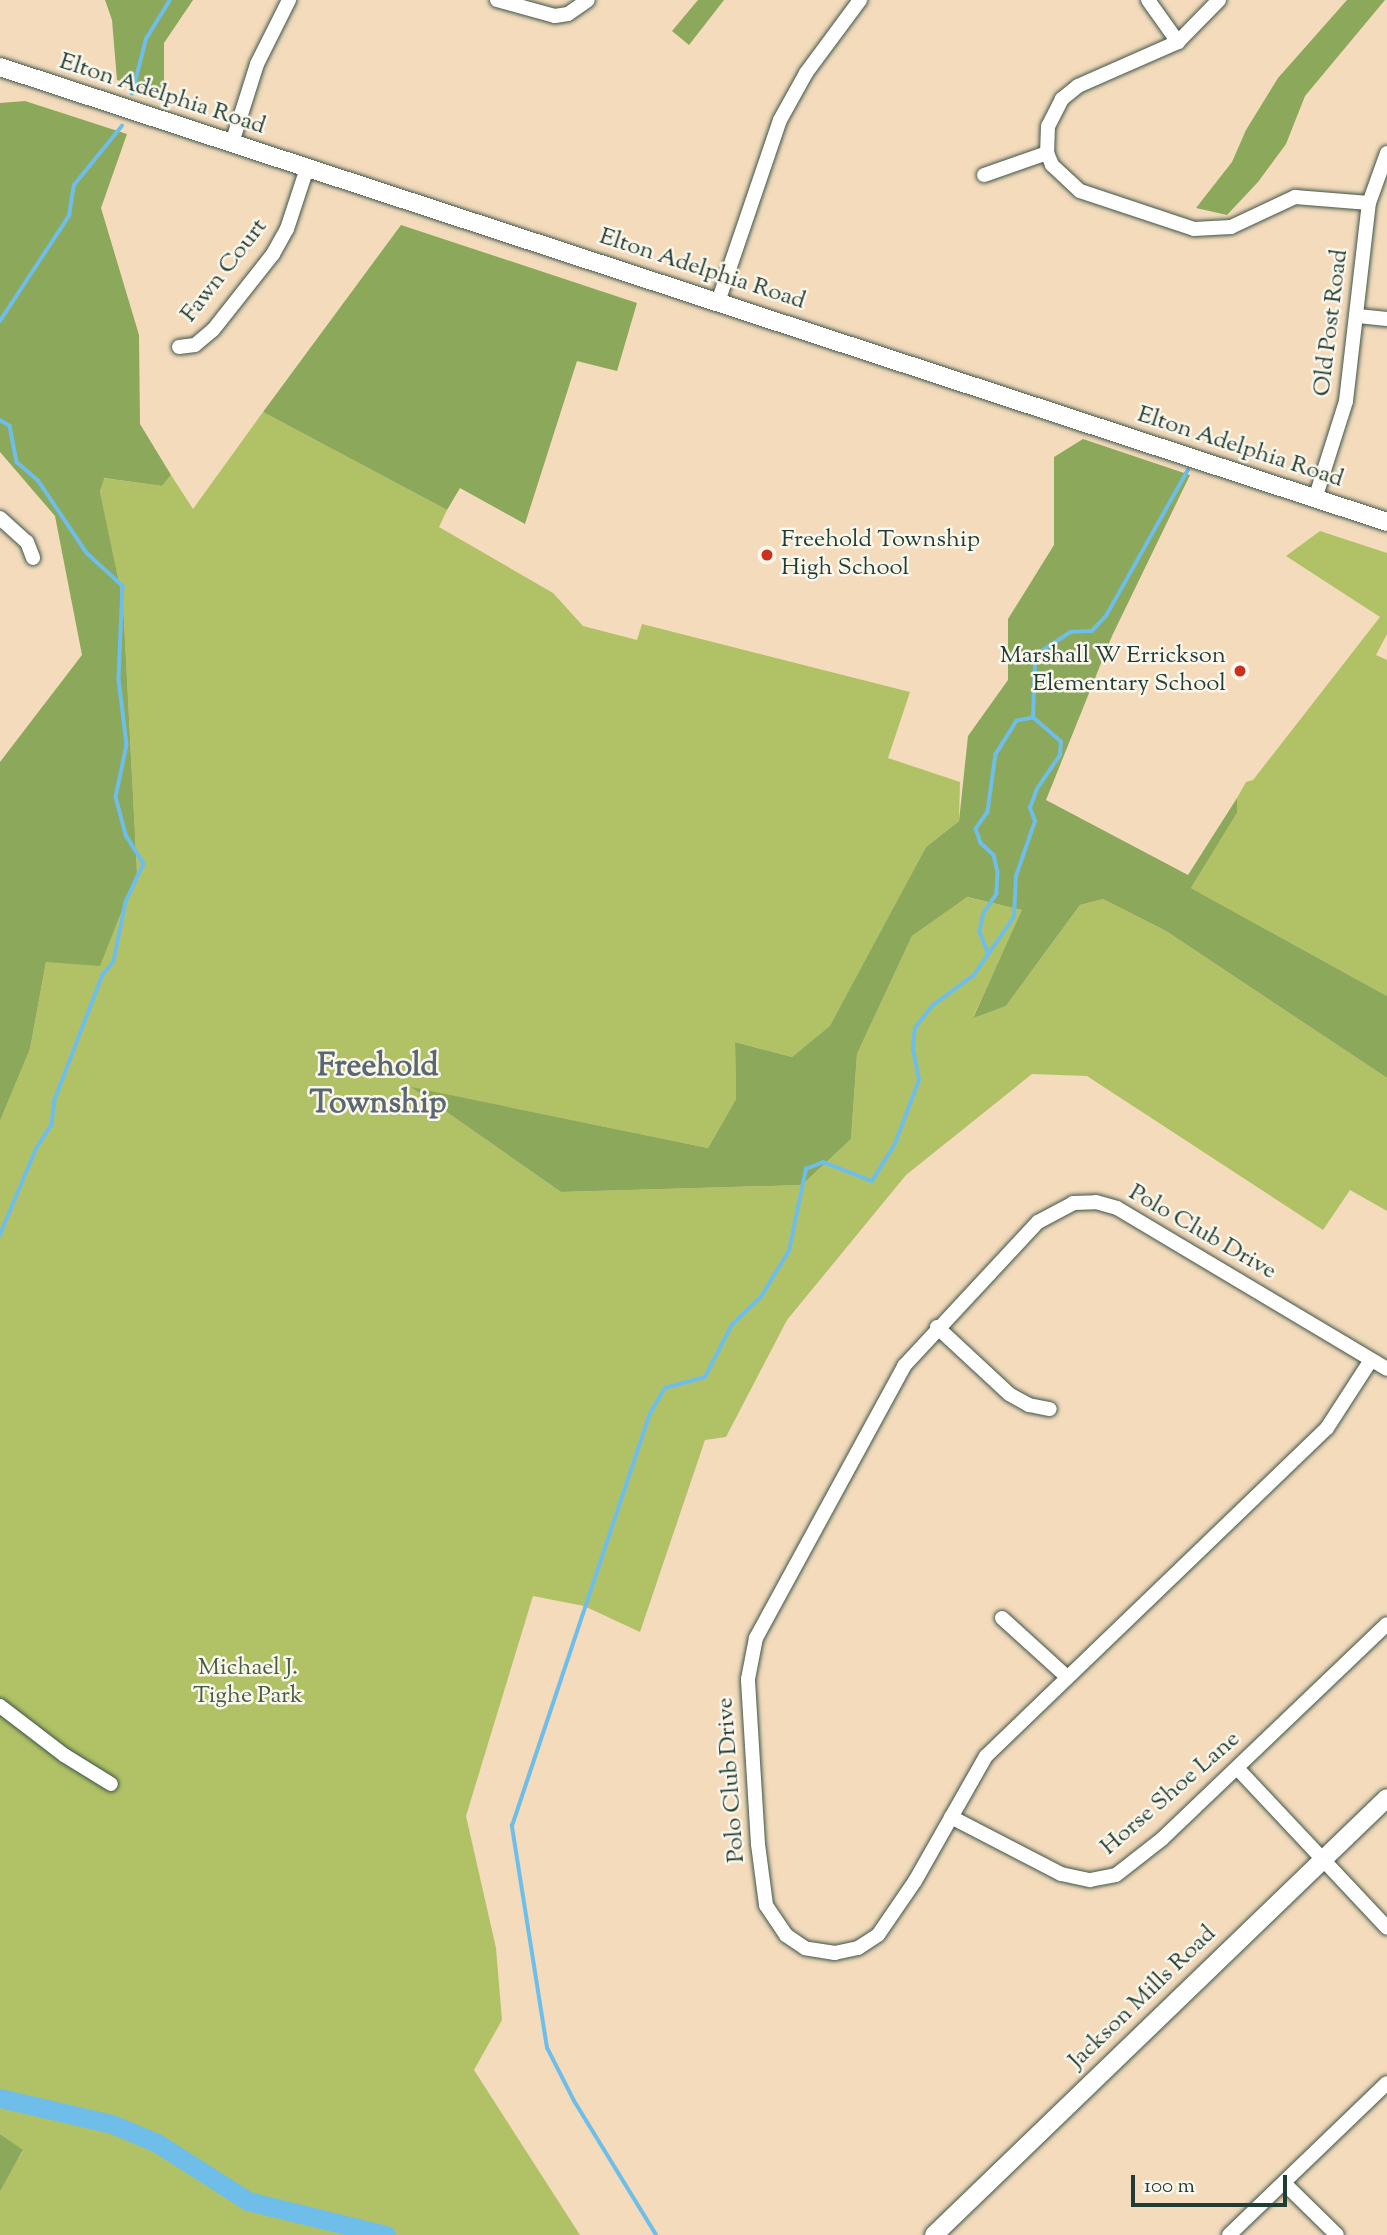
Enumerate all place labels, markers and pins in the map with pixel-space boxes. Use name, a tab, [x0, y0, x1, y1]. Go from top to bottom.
place label: Freehold Township High School	[781, 527, 980, 583]
marker: Freehold Township High School	[759, 547, 775, 563]
place label: Marshall W Errickson Elementary School	[1000, 643, 1226, 699]
marker: Marshall W Errickson Elementary School	[1232, 663, 1248, 679]

